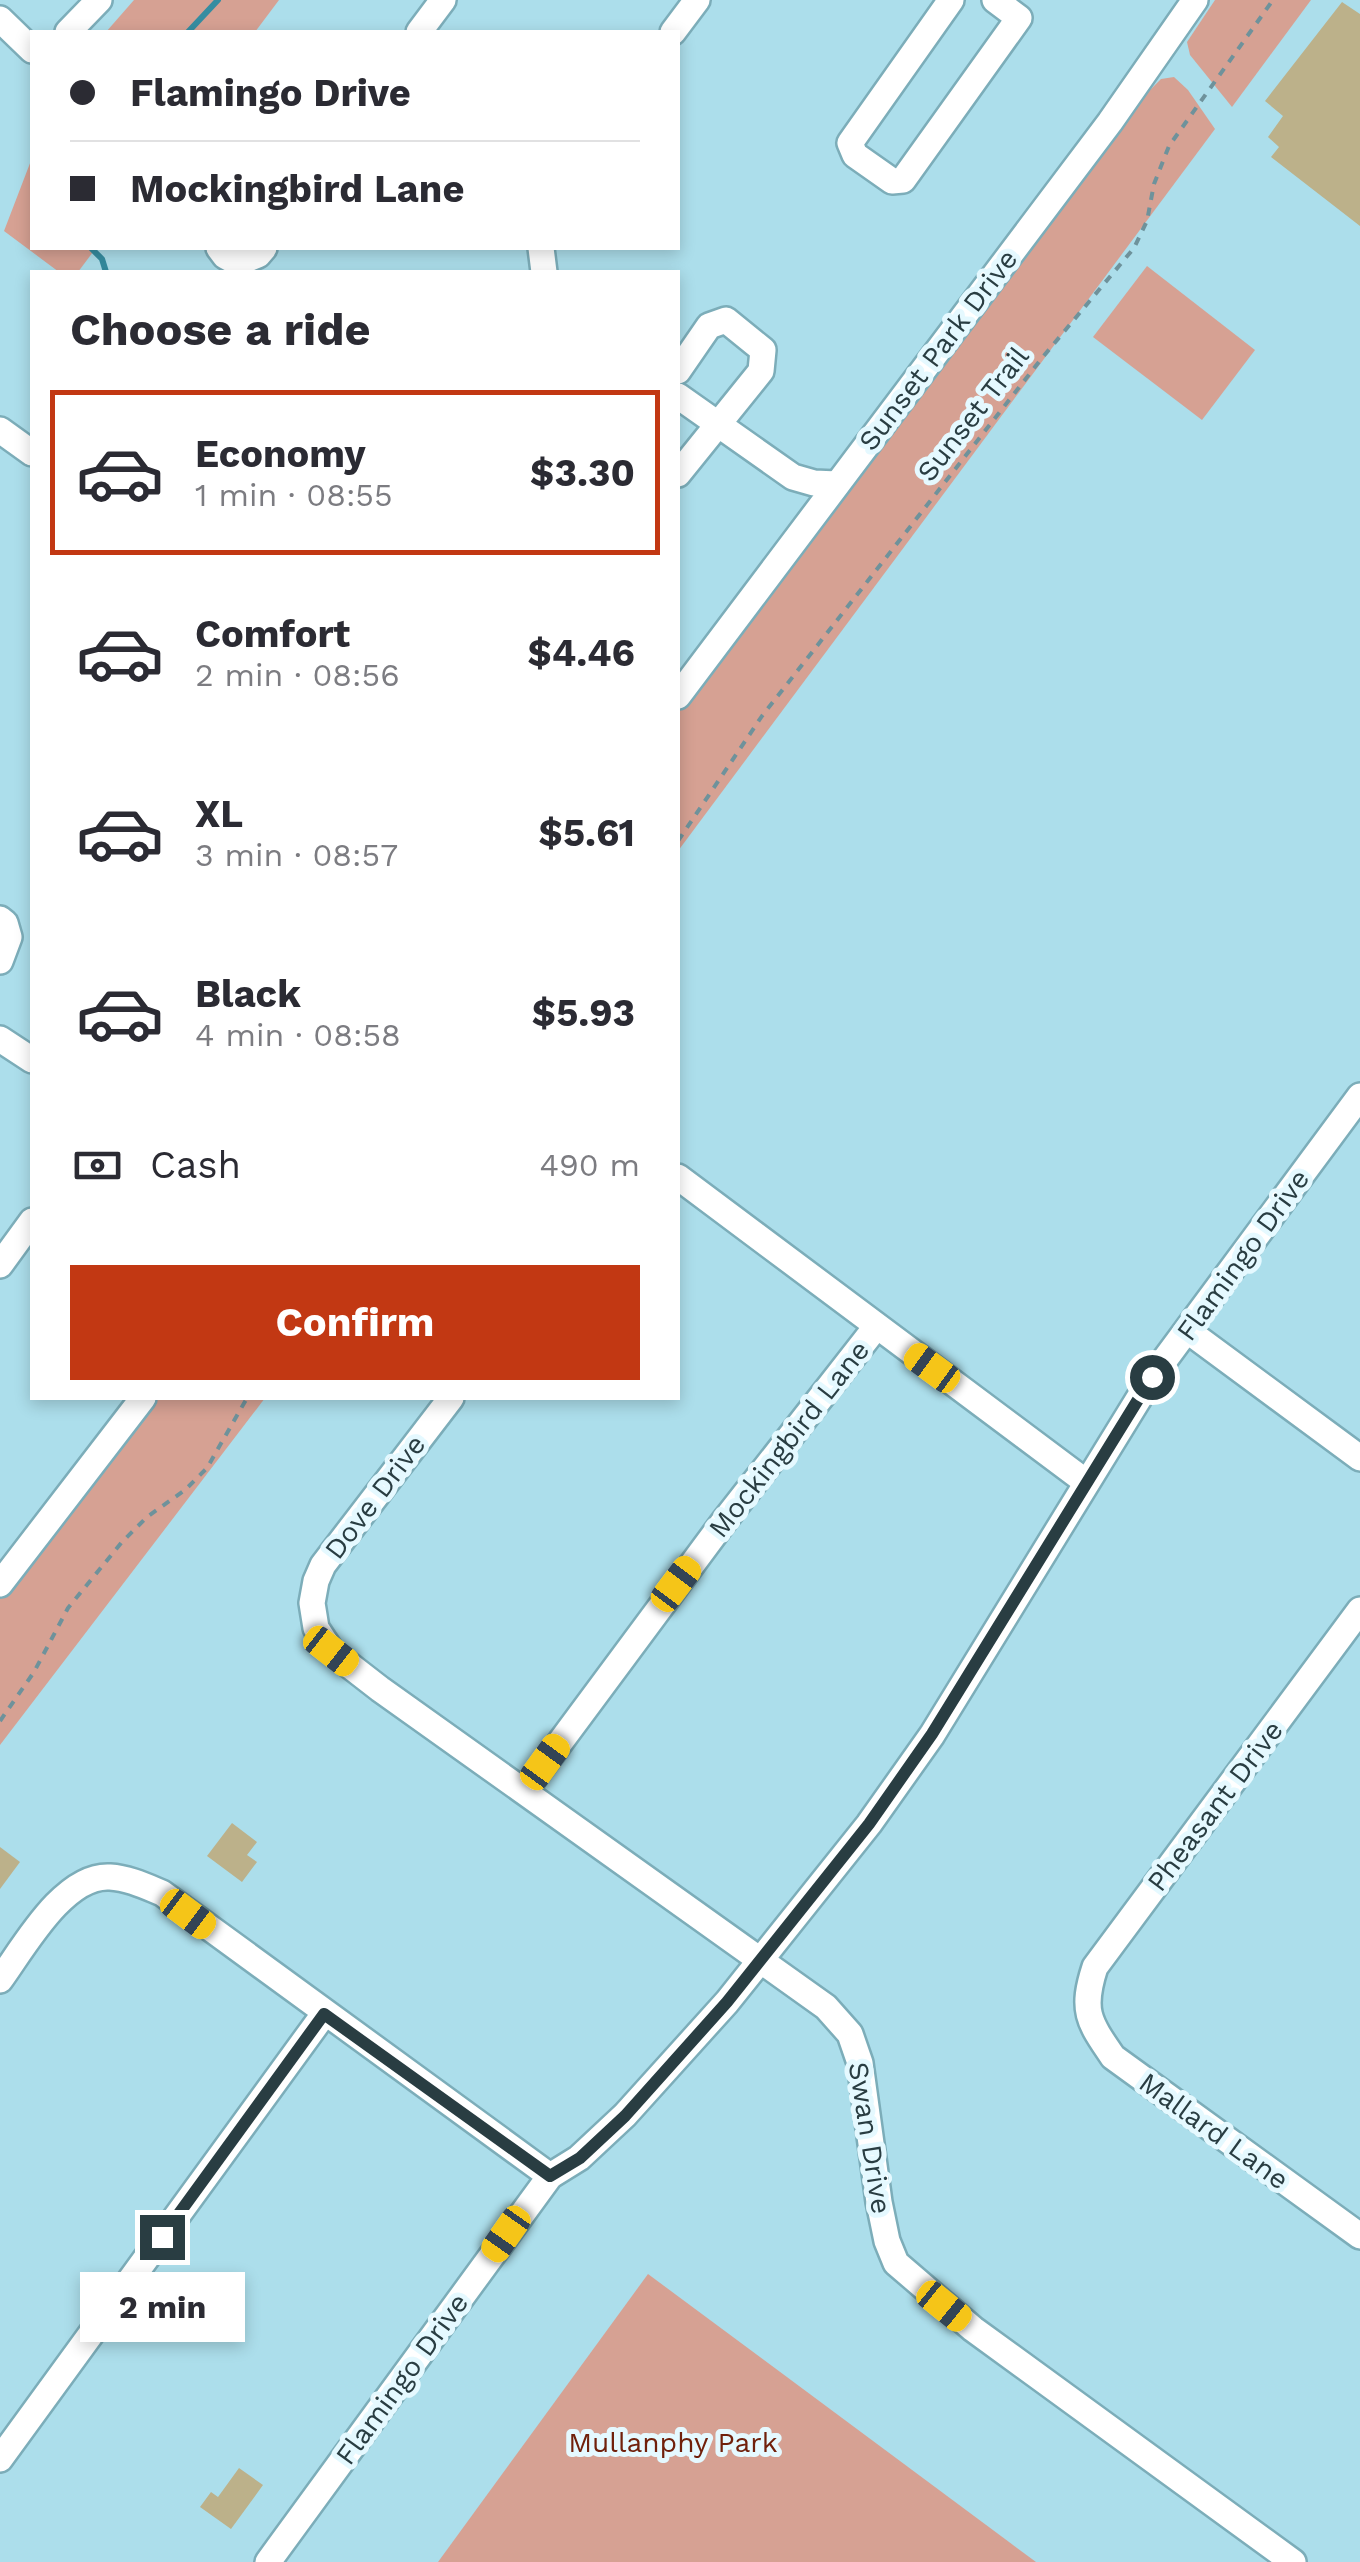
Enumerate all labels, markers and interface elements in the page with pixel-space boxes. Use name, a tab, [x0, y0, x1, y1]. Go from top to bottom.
text: Flamingo Drive	[130, 71, 411, 115]
text: Mockingbird Lane	[130, 167, 464, 211]
street label: Sunset Park Drive	[852, 243, 1024, 457]
text: Choose a ride	[70, 303, 370, 356]
street label: Sunset Trail	[910, 340, 1036, 488]
icon: car	[75, 428, 165, 518]
text: Economy	[195, 432, 366, 476]
text: $3.30	[530, 451, 635, 495]
text: 1 min · 08:55	[195, 476, 393, 514]
icon: car	[75, 608, 165, 698]
text: Comfort	[195, 612, 350, 656]
text: $4.46	[527, 631, 635, 675]
text: 2 min · 08:56	[195, 656, 400, 694]
icon: car	[75, 788, 165, 878]
text: XL	[195, 792, 243, 836]
text: $5.61	[539, 811, 635, 855]
text: 3 min · 08:57	[195, 836, 398, 874]
icon: car	[75, 968, 165, 1058]
text: Black	[195, 972, 301, 1016]
text: $5.93	[532, 991, 635, 1035]
text: 4 min · 08:58	[195, 1016, 401, 1054]
icon: cash	[70, 1138, 125, 1193]
text: Cash	[150, 1143, 241, 1187]
text: 490 m	[539, 1146, 640, 1184]
street label: Flamingo Drive	[1170, 1163, 1316, 1347]
button: Confirm	[70, 1265, 640, 1380]
street label: Mockingbird Lane	[702, 1334, 876, 1544]
car	[899, 1338, 965, 1398]
route start	[1130, 1355, 1175, 1400]
street label: Dove Drive	[318, 1428, 432, 1566]
car	[646, 1551, 706, 1617]
car	[298, 1621, 364, 1681]
street label: Pheasant Drive	[1140, 1714, 1290, 1898]
car	[515, 1729, 575, 1795]
car	[155, 1884, 221, 1944]
street label: Swan Drive	[842, 2060, 898, 2216]
street label: Mallard Lane	[1133, 2066, 1295, 2196]
car	[477, 2201, 535, 2267]
route end	[140, 2215, 185, 2260]
callout: 2 min	[80, 2272, 244, 2342]
car	[911, 2275, 977, 2337]
street label: Flamingo Drive	[329, 2287, 475, 2471]
text: 2 min	[119, 2288, 206, 2326]
park label: Mullanphy Park	[568, 2426, 778, 2459]

